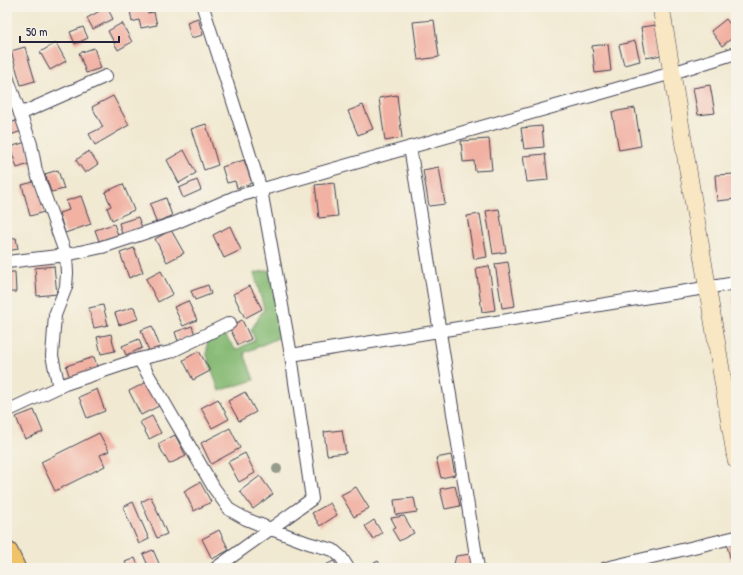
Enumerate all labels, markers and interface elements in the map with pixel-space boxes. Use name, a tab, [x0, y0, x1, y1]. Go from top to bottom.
scale bar	[20, 18, 119, 44]
text: 50 m	[26, 23, 47, 40]

